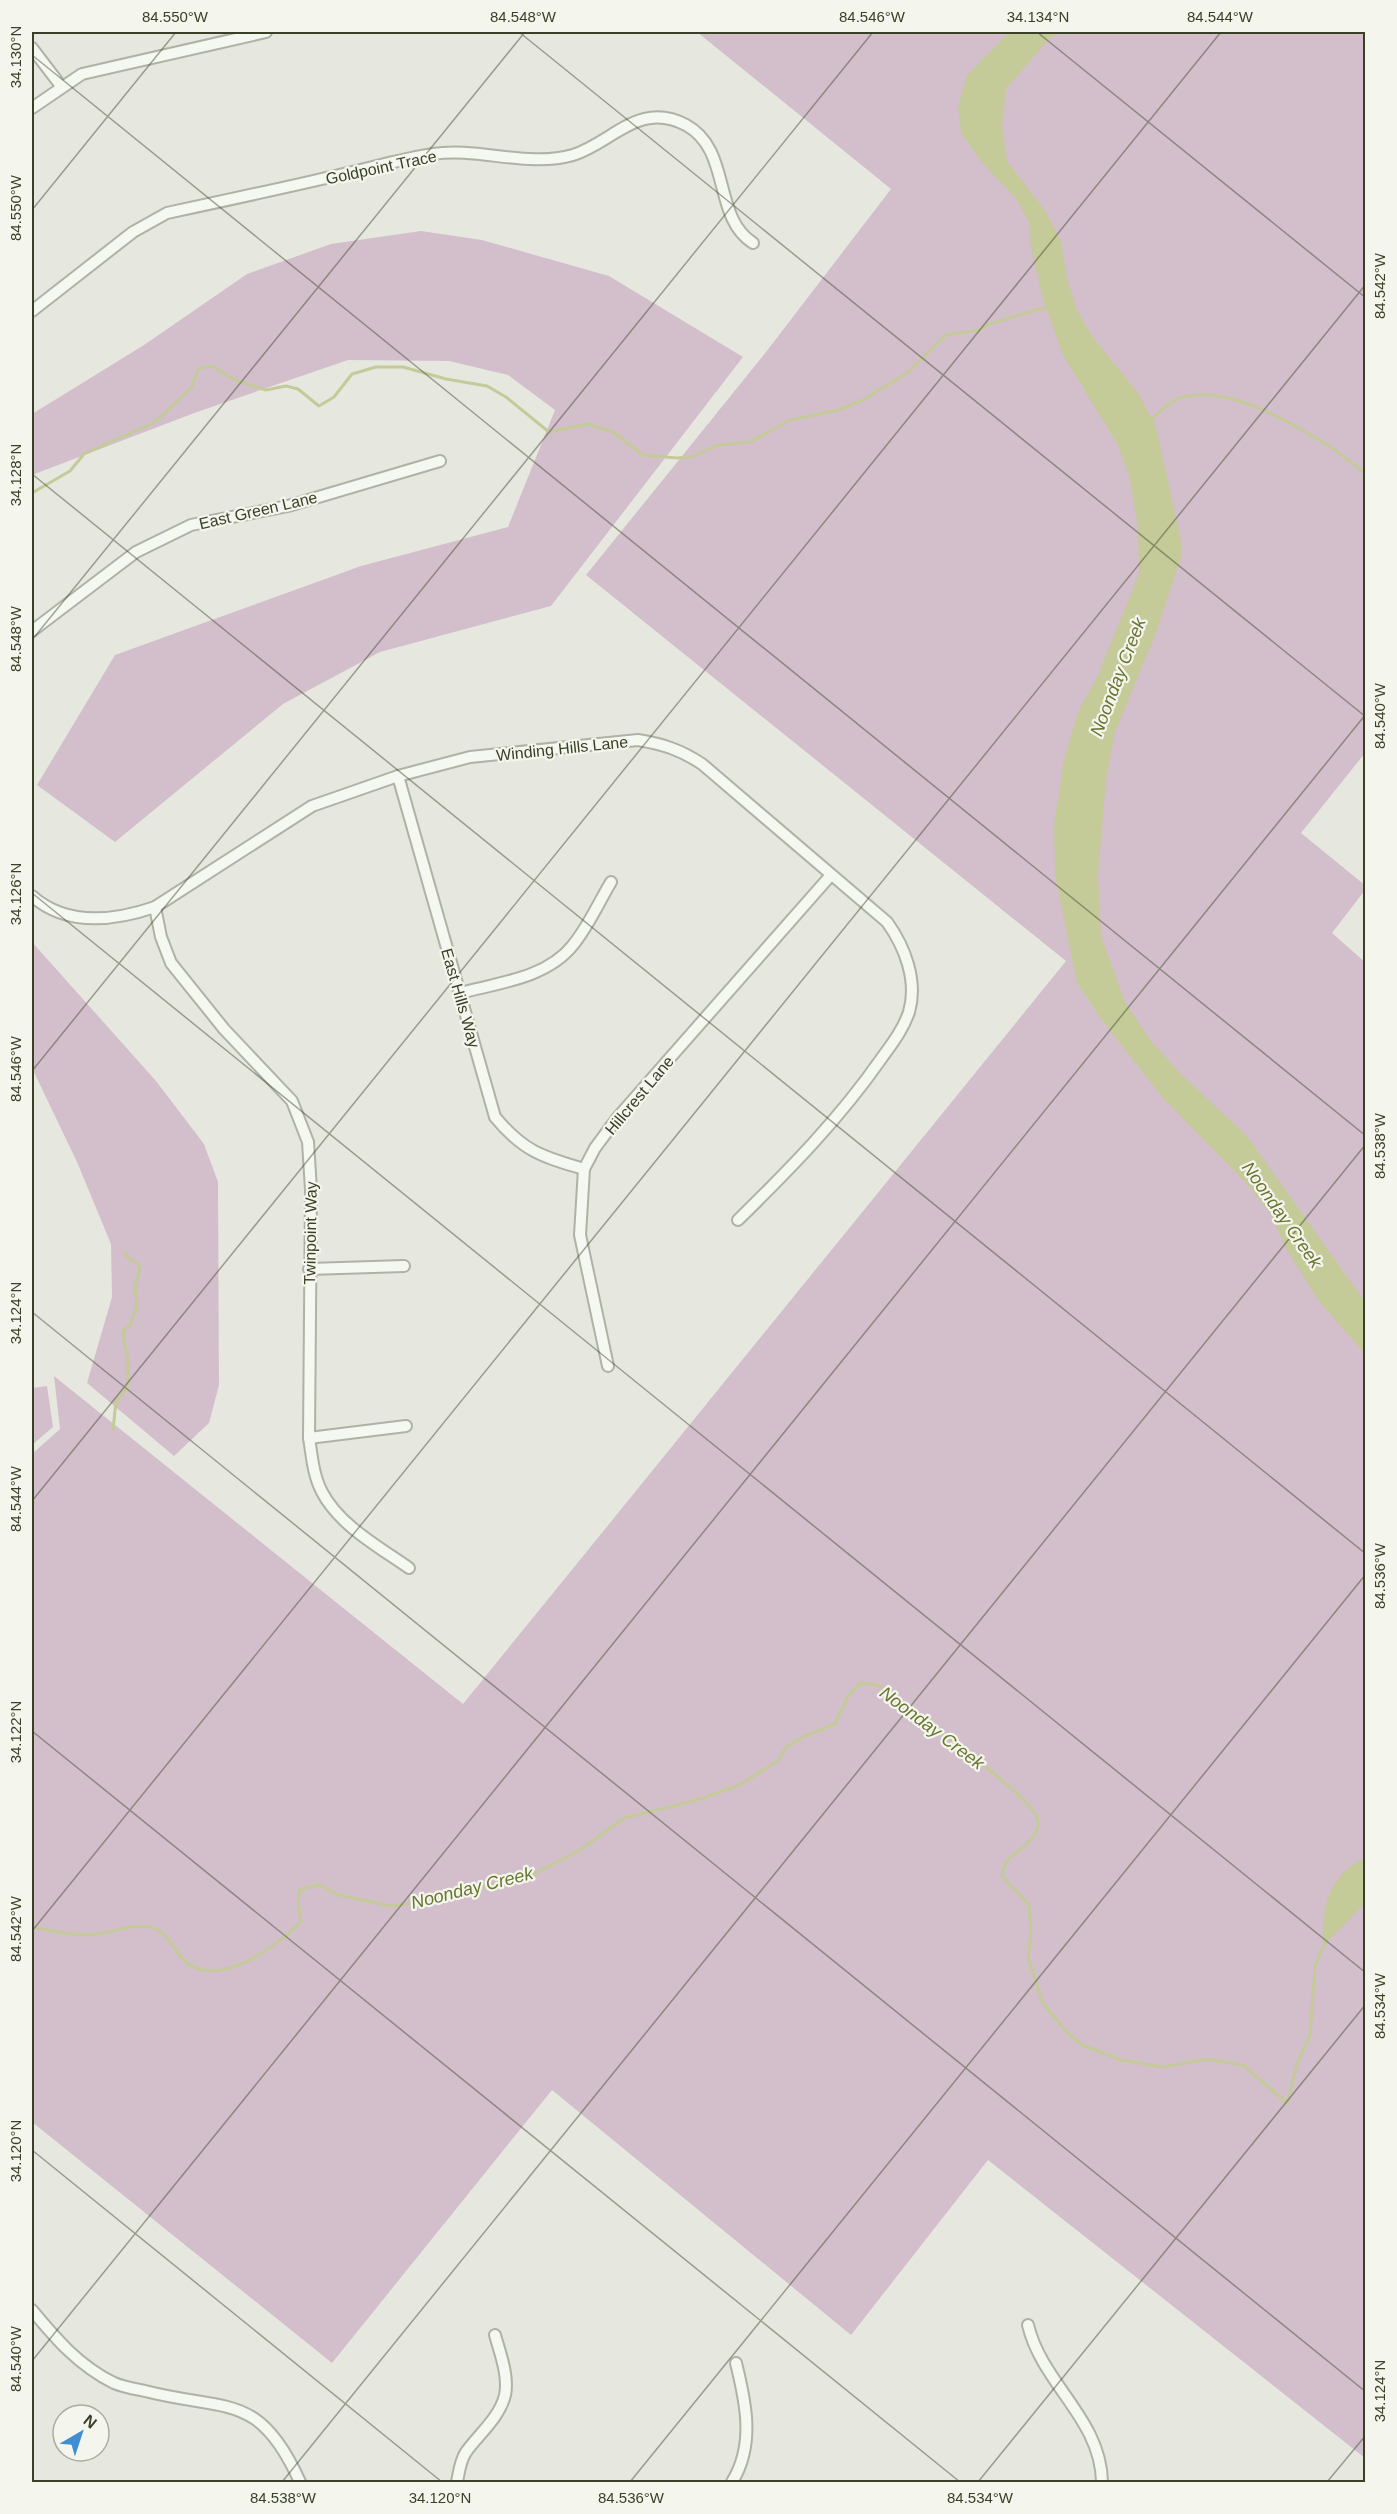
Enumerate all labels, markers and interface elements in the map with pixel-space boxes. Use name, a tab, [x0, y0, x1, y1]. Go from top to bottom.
text: 84.550°W	[142, 8, 209, 25]
text: 84.548°W	[490, 8, 557, 25]
text: 84.546°W	[839, 8, 906, 25]
text: 34.134°N	[1007, 8, 1069, 25]
text: 84.544°W	[1187, 8, 1254, 25]
text: 34.130°N	[7, 26, 24, 88]
street label: Goldpoint Trace	[324, 147, 438, 188]
text: 84.550°W	[7, 174, 24, 241]
text: 84.542°W	[1371, 252, 1388, 319]
text: 34.128°N	[7, 444, 24, 506]
street label: East Green Lane	[197, 489, 319, 532]
text: 84.548°W	[7, 605, 24, 672]
water label: Noonday Creek	[1086, 614, 1150, 739]
text: 84.540°W	[1371, 682, 1388, 749]
street label: Winding Hills Lane	[495, 733, 629, 764]
text: 34.126°N	[7, 863, 24, 925]
street label: East Hills Way	[438, 947, 483, 1050]
text: 84.546°W	[7, 1035, 24, 1102]
street label: Hillcrest Lane	[602, 1053, 677, 1138]
text: 84.538°W	[1371, 1112, 1388, 1179]
water label: Noonday Creek	[1238, 1158, 1327, 1273]
street label: Twinpoint Way	[301, 1181, 320, 1285]
text: 34.124°N	[7, 1282, 24, 1344]
text: 84.544°W	[7, 1465, 24, 1532]
text: 84.536°W	[1371, 1542, 1388, 1609]
water label: Noonday Creek	[876, 1682, 989, 1774]
text: 34.122°N	[7, 1701, 24, 1763]
water label: Noonday Creek	[409, 1863, 536, 1913]
text: 84.542°W	[7, 1895, 24, 1962]
text: 84.534°W	[1371, 1972, 1388, 2039]
text: 34.120°N	[7, 2120, 24, 2182]
text: 84.540°W	[7, 2325, 24, 2392]
text: 34.124°N	[1371, 2360, 1388, 2422]
north arrow	[51, 2403, 111, 2463]
text: N	[80, 2411, 100, 2432]
text: 84.538°W	[250, 2489, 317, 2506]
text: 34.120°N	[409, 2489, 471, 2506]
text: 84.536°W	[598, 2489, 665, 2506]
text: 84.534°W	[947, 2489, 1014, 2506]

